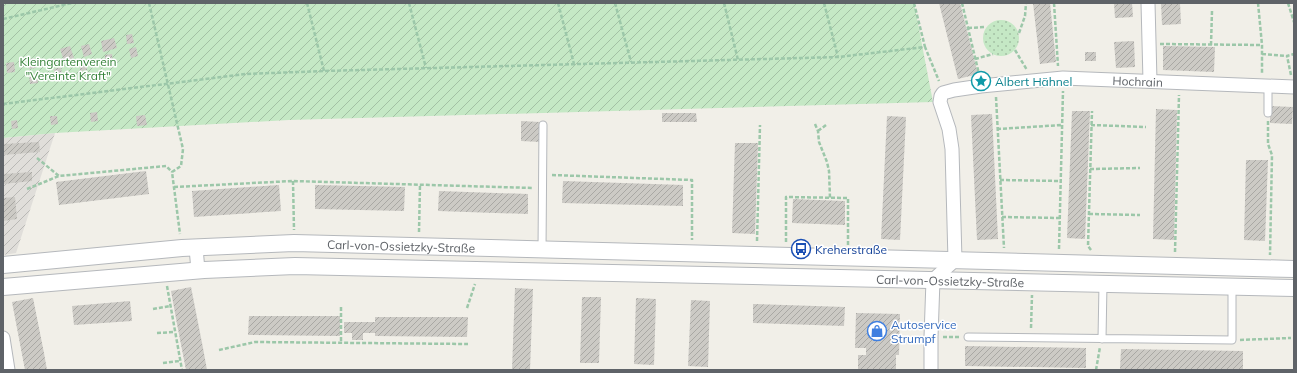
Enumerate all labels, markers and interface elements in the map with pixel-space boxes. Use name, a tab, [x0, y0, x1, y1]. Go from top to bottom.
park label: Kleingartenverein "Vereinte Kraft"	[19, 54, 117, 83]
place icon: Albert Hähnel	[970, 70, 992, 92]
street label: Hochrain	[1112, 72, 1163, 89]
place label: Albert Hähnel	[995, 74, 1072, 89]
street label: Carl-von-Ossietzky-Straße	[327, 236, 475, 255]
bus stop icon: Kreherstraße	[790, 238, 812, 260]
place label: Kreherstraße	[815, 242, 887, 257]
street label: Carl-von-Ossietzky-Straße	[876, 271, 1024, 290]
place label: Autoservice Strumpf	[891, 317, 957, 346]
shop icon: Autoservice Strumpf	[866, 320, 888, 342]

